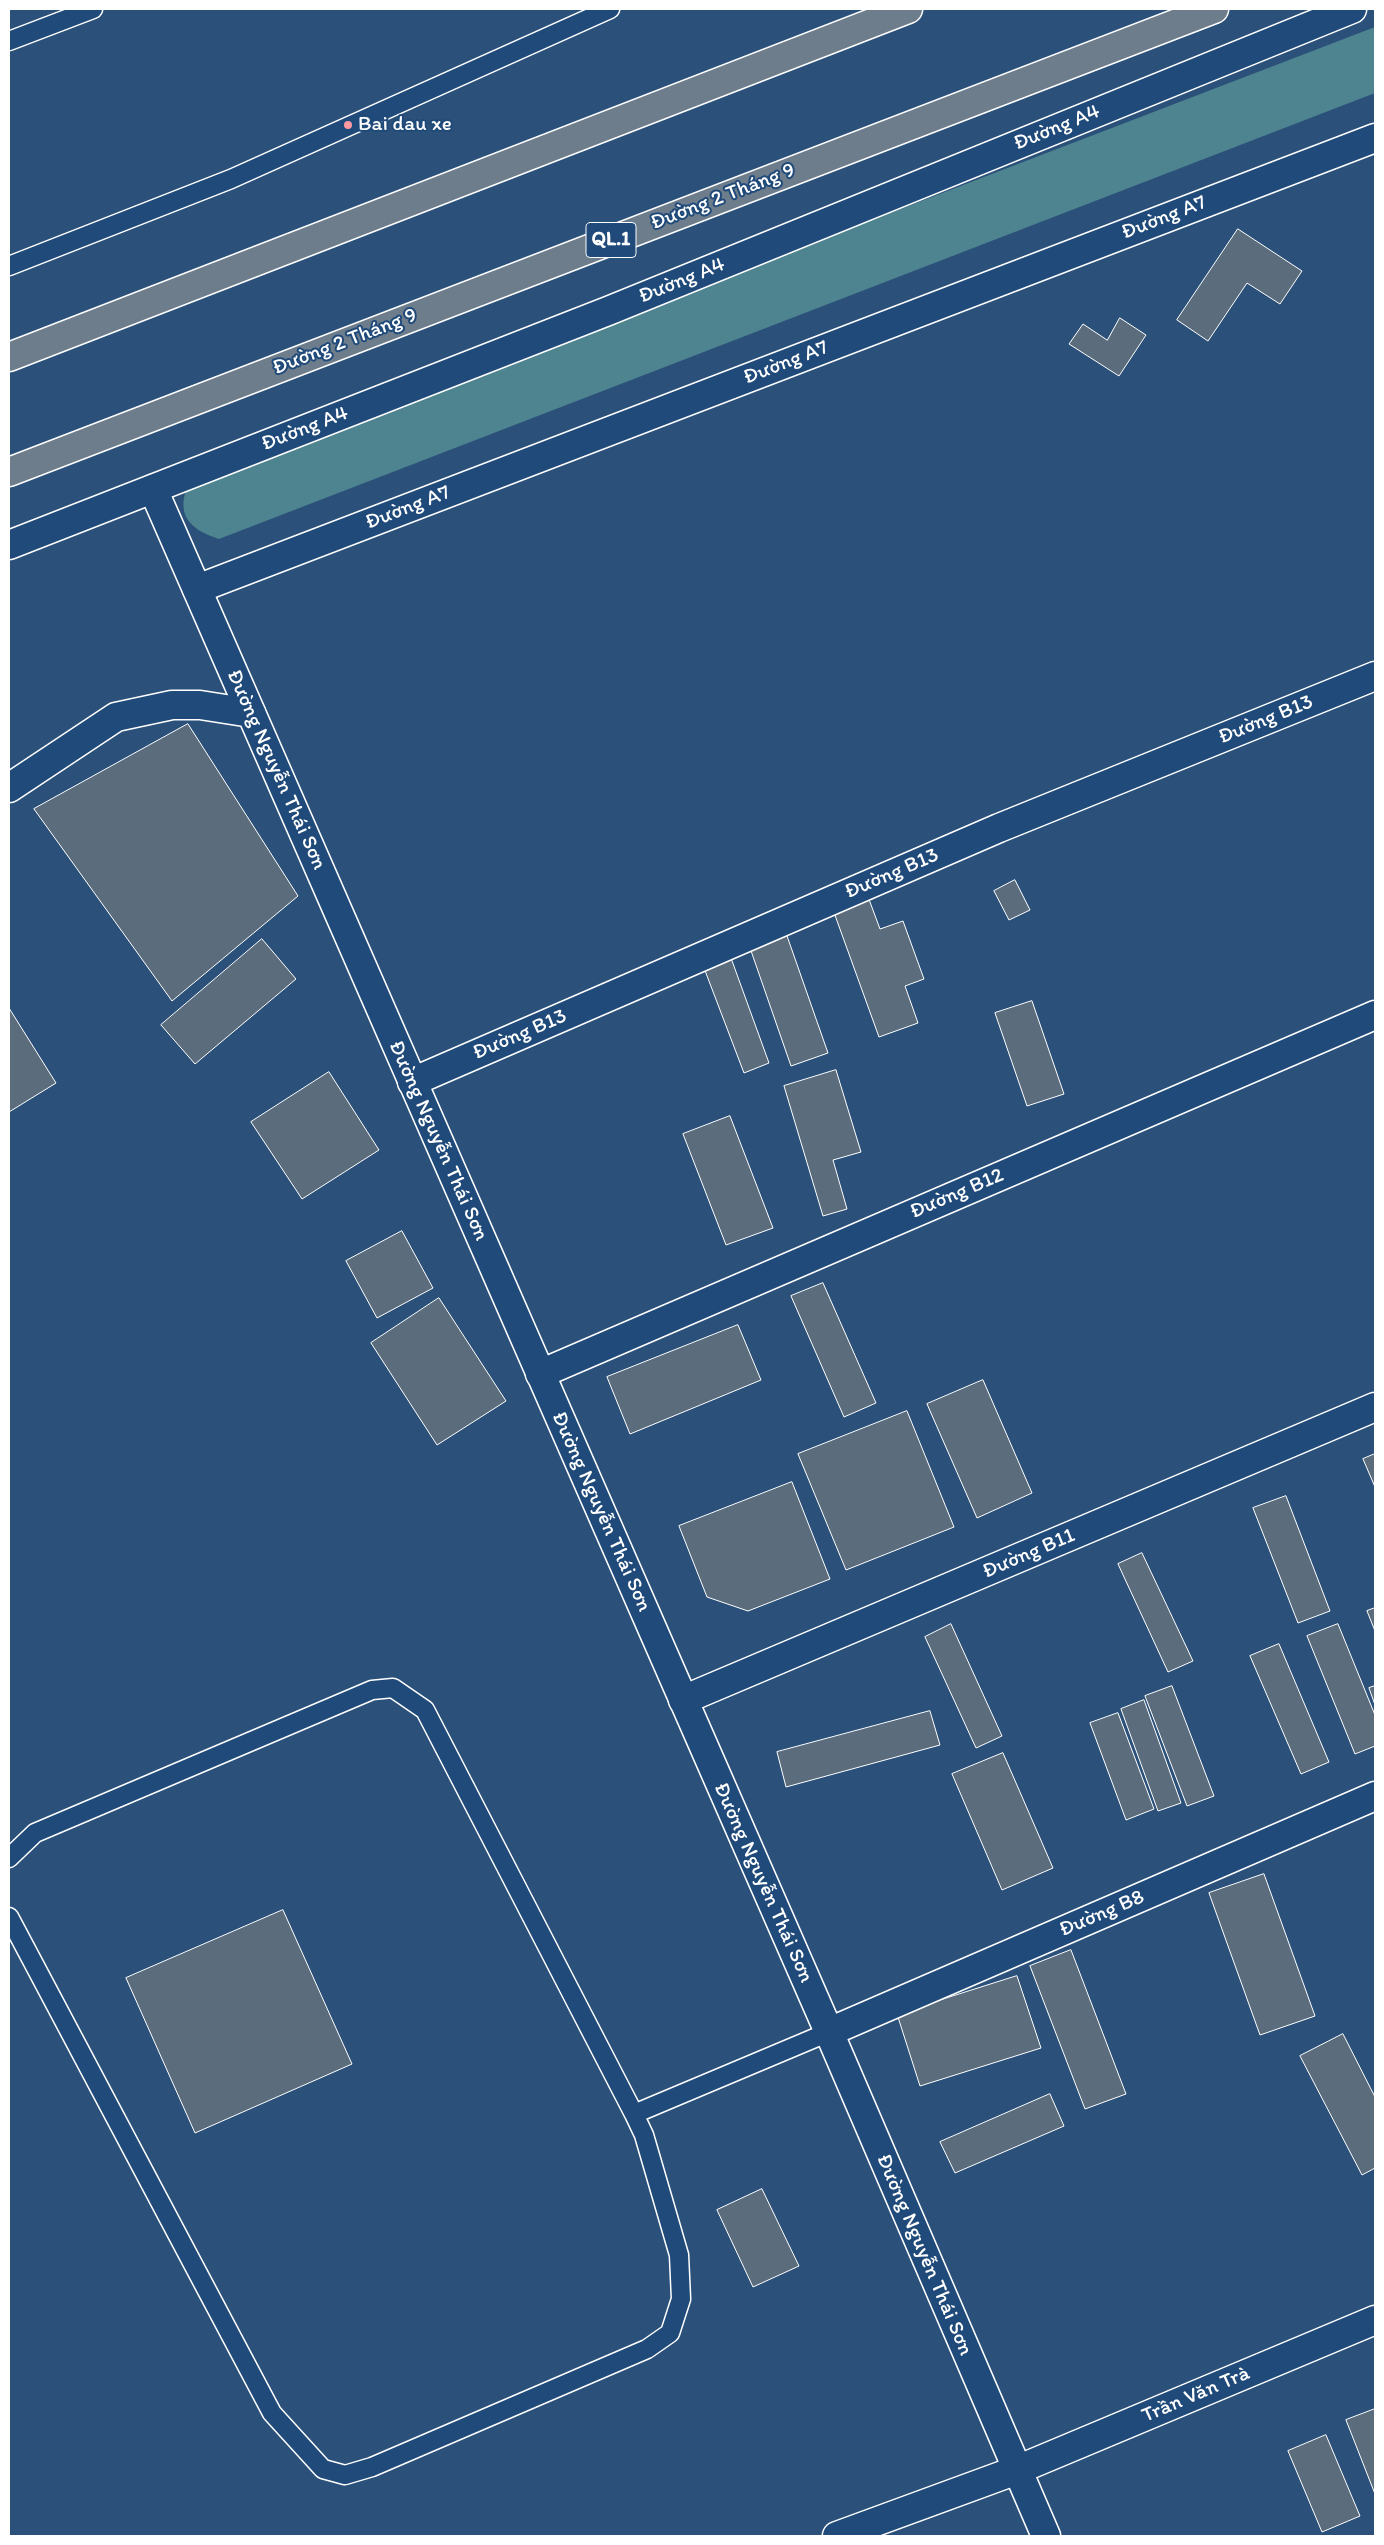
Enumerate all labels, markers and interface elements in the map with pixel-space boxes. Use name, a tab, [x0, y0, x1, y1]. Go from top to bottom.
street label: Đường A4	[1010, 99, 1104, 157]
place label: Bai dau xe	[358, 112, 452, 138]
marker: Bai dau xe	[342, 119, 354, 131]
street label: Đường 2 Tháng 9	[647, 158, 799, 236]
street label: Đường A7	[1118, 190, 1210, 246]
road number: QL.1	[586, 222, 636, 258]
street label: Đường A4	[635, 252, 729, 310]
street label: Đường 2 Tháng 9	[269, 303, 421, 381]
street label: Đường A7	[740, 335, 832, 391]
street label: Đường A4	[258, 401, 352, 457]
street label: Đường A7	[362, 480, 454, 536]
street label: Đường Nguyễn Thái Sơn	[221, 666, 331, 874]
street label: Đường B13	[1215, 690, 1317, 750]
street label: Đường B13	[841, 843, 943, 905]
street label: Đường B13	[469, 1004, 571, 1066]
street label: Đường Nguyễn Thái Sơn	[383, 1037, 493, 1245]
street label: Đường B12	[906, 1163, 1008, 1225]
street label: Đường Nguyễn Thái Sơn	[546, 1408, 656, 1616]
street label: Đường B11	[979, 1523, 1079, 1585]
street label: Đường Nguyễn Thái Sơn	[708, 1779, 818, 1987]
street label: Đường B8	[1056, 1885, 1148, 1943]
street label: Đường Nguyễn Thái Sơn	[870, 2151, 978, 2359]
street label: Trần Văn Trà	[1138, 2361, 1254, 2429]

